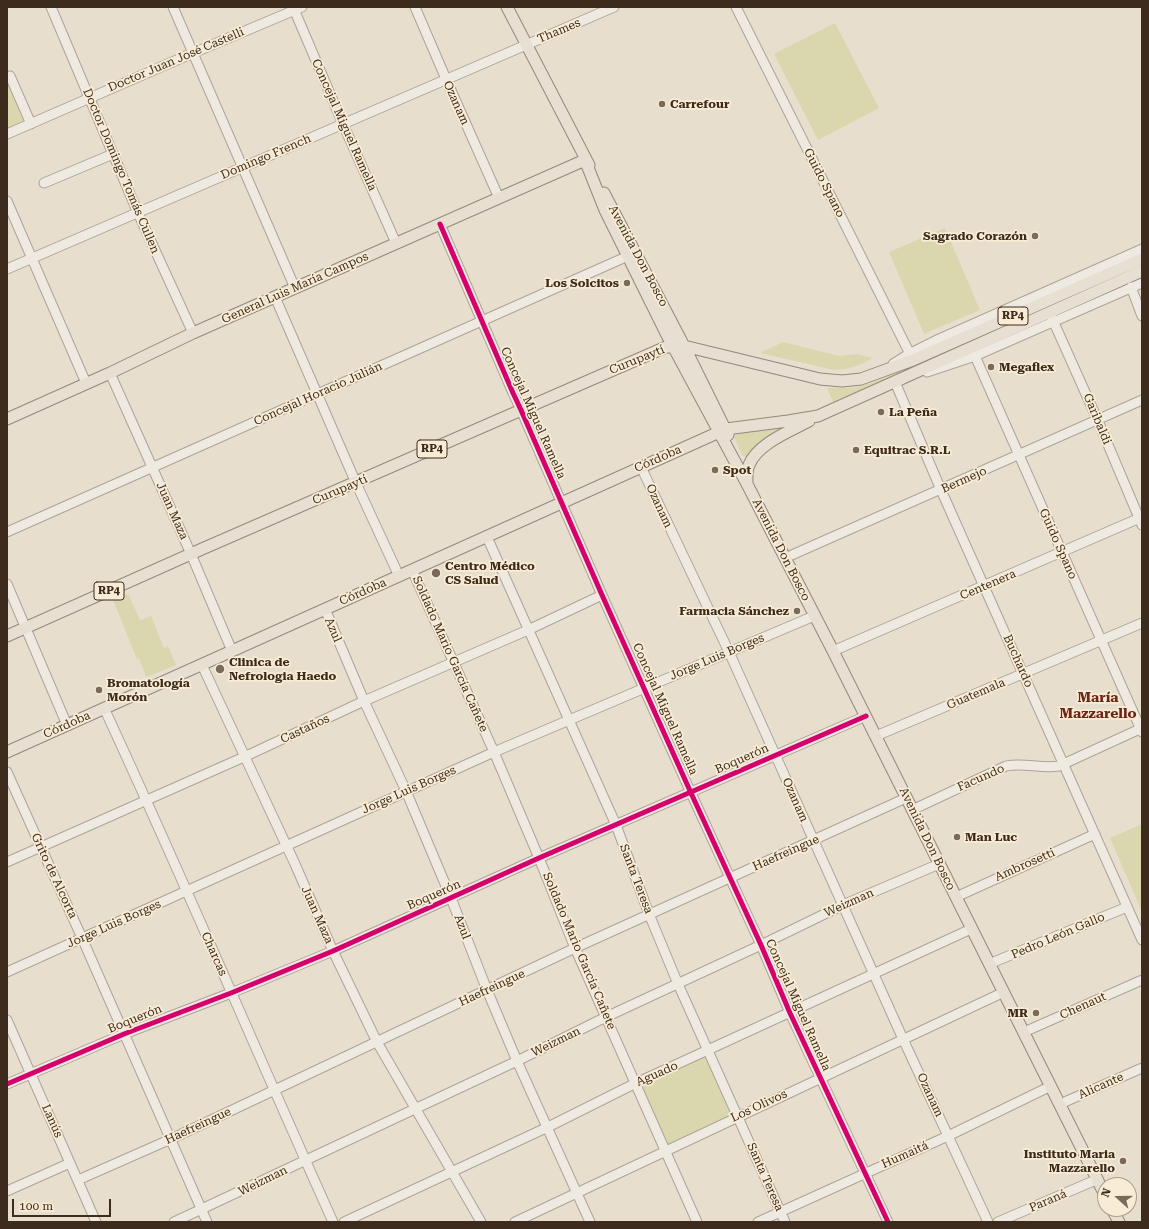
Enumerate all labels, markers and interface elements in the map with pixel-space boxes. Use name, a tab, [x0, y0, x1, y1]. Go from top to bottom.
street label: Thames	[535, 15, 583, 47]
street label: Doctor Juan José Castelli	[106, 25, 246, 95]
street label: Concejal Miguel Ramella	[308, 57, 380, 193]
street label: Ozanam	[440, 79, 472, 127]
street label: Doctor Domingo Tomás Cullen	[80, 86, 162, 256]
place label: Carrefour	[670, 97, 729, 111]
marker: Carrefour	[657, 99, 667, 109]
street label: Domingo French	[219, 131, 313, 183]
street label: Guido Spano	[800, 146, 848, 220]
street label: Avenida Don Bosco	[605, 203, 671, 309]
place label: Sagrado Corazón	[923, 229, 1027, 243]
marker: Sagrado Corazón	[1030, 231, 1040, 241]
street label: General Luis María Campos	[219, 249, 371, 327]
place label: Los Solcitos	[545, 276, 619, 290]
marker: Los Solcitos	[622, 278, 632, 288]
road number: RP4	[998, 307, 1028, 325]
street label: Curupaytí	[607, 342, 667, 378]
street label: Concejal Miguel Ramella	[497, 345, 569, 481]
street label: Concejal Horacio Julián	[252, 359, 384, 429]
place label: Megaflex	[999, 360, 1054, 374]
marker: Megaflex	[986, 362, 996, 372]
street label: Garibaldi	[1080, 391, 1114, 447]
place label: La Peña	[889, 405, 937, 419]
marker: La Peña	[876, 407, 886, 417]
road number: RP4	[417, 440, 447, 458]
street label: Córdoba	[632, 442, 684, 476]
place label: Equitrac S.R.L	[864, 443, 950, 457]
marker: Equitrac S.R.L	[851, 445, 861, 455]
place label: Spot	[723, 463, 751, 477]
street label: Bermejo	[939, 464, 989, 496]
marker: Spot	[710, 465, 720, 475]
street label: Curupaytí	[310, 472, 370, 508]
street label: Juan Maza	[153, 480, 191, 542]
street label: Ozanam	[643, 482, 675, 530]
street label: Avenida Don Bosco	[749, 496, 813, 604]
street label: Guido Spano	[1036, 506, 1080, 582]
place label: Centro Médico CS Salud	[445, 559, 535, 587]
marker: Centro Médico CS Salud	[430, 567, 442, 579]
street label: Centenera	[958, 567, 1018, 603]
street label: Soldado Mario García Cañete	[409, 574, 491, 734]
street label: Córdoba	[337, 575, 389, 609]
road number: RP4	[94, 582, 124, 600]
place label: Farmacia Sánchez	[679, 604, 789, 618]
marker: Farmacia Sánchez	[792, 606, 802, 616]
street label: Azul	[321, 616, 345, 644]
street label: Jorge Luis Borges	[668, 631, 766, 683]
street label: Buchardo	[1000, 632, 1036, 690]
street label: Concejal Miguel Ramella	[629, 641, 701, 777]
place label: Clinica de Nefrologia Haedo	[229, 655, 336, 683]
marker: Clinica de Nefrologia Haedo	[214, 663, 226, 675]
street label: Guatemala	[945, 675, 1007, 713]
place label: Bromatología Morón	[107, 676, 190, 704]
marker: Bromatología Morón	[94, 685, 104, 695]
district label: María Mazzarello	[1059, 690, 1137, 722]
street label: Córdoba	[41, 708, 93, 742]
street label: Castaños	[278, 711, 332, 747]
street label: Boquerón	[713, 741, 771, 777]
street label: Facundo	[955, 761, 1007, 795]
street label: Jorge Luis Borges	[360, 763, 458, 817]
street label: Ozanam	[779, 776, 811, 824]
street label: Avenida Don Bosco	[896, 785, 958, 893]
place label: Man Luc	[965, 830, 1017, 844]
street label: Grito de Alcorta	[28, 831, 80, 921]
street label: Haefreingue	[751, 832, 821, 874]
marker: Man Luc	[952, 832, 962, 842]
street label: Santa Teresa	[616, 842, 656, 916]
street label: Ambrosetti	[993, 845, 1057, 885]
street label: Soldado Mario García Cañete	[539, 870, 619, 1032]
street label: Boquerón	[405, 877, 463, 913]
street label: Juan Maza	[298, 884, 336, 946]
street label: Weizman	[822, 886, 876, 920]
street label: Jorge Luis Borges	[65, 897, 163, 951]
street label: Pedro León Gallo	[1009, 910, 1107, 962]
street label: Azul	[451, 913, 473, 941]
street label: Charcas	[198, 930, 230, 978]
street label: Concejal Miguel Ramella	[762, 937, 834, 1073]
street label: Haefreingue	[457, 966, 527, 1010]
street label: Chenaut	[1058, 989, 1108, 1023]
street label: Boquerón	[106, 1002, 164, 1036]
place label: MR	[1007, 1006, 1028, 1020]
marker: MR	[1031, 1008, 1041, 1018]
street label: Weizman	[529, 1024, 583, 1060]
street label: Aguado	[634, 1058, 680, 1090]
street label: Alicante	[1076, 1070, 1126, 1102]
street label: Ozanam	[914, 1071, 946, 1119]
street label: Los Olivos	[729, 1087, 789, 1125]
street label: Lanús	[38, 1102, 66, 1140]
street label: Haefreingue	[163, 1104, 233, 1148]
street label: Humaitá	[879, 1138, 931, 1172]
street label: Santa Teresa	[744, 1141, 786, 1213]
place label: Instituto Maria Mazzarello	[1024, 1147, 1115, 1175]
marker: Instituto Maria Mazzarello	[1118, 1156, 1128, 1166]
street label: Weizman	[236, 1163, 290, 1199]
north arrow	[1097, 1177, 1137, 1217]
street label: Paraná	[1027, 1187, 1069, 1215]
text: N	[1099, 1187, 1114, 1199]
scale bar	[14, 1191, 113, 1217]
text: 100 m	[19, 1199, 53, 1213]

